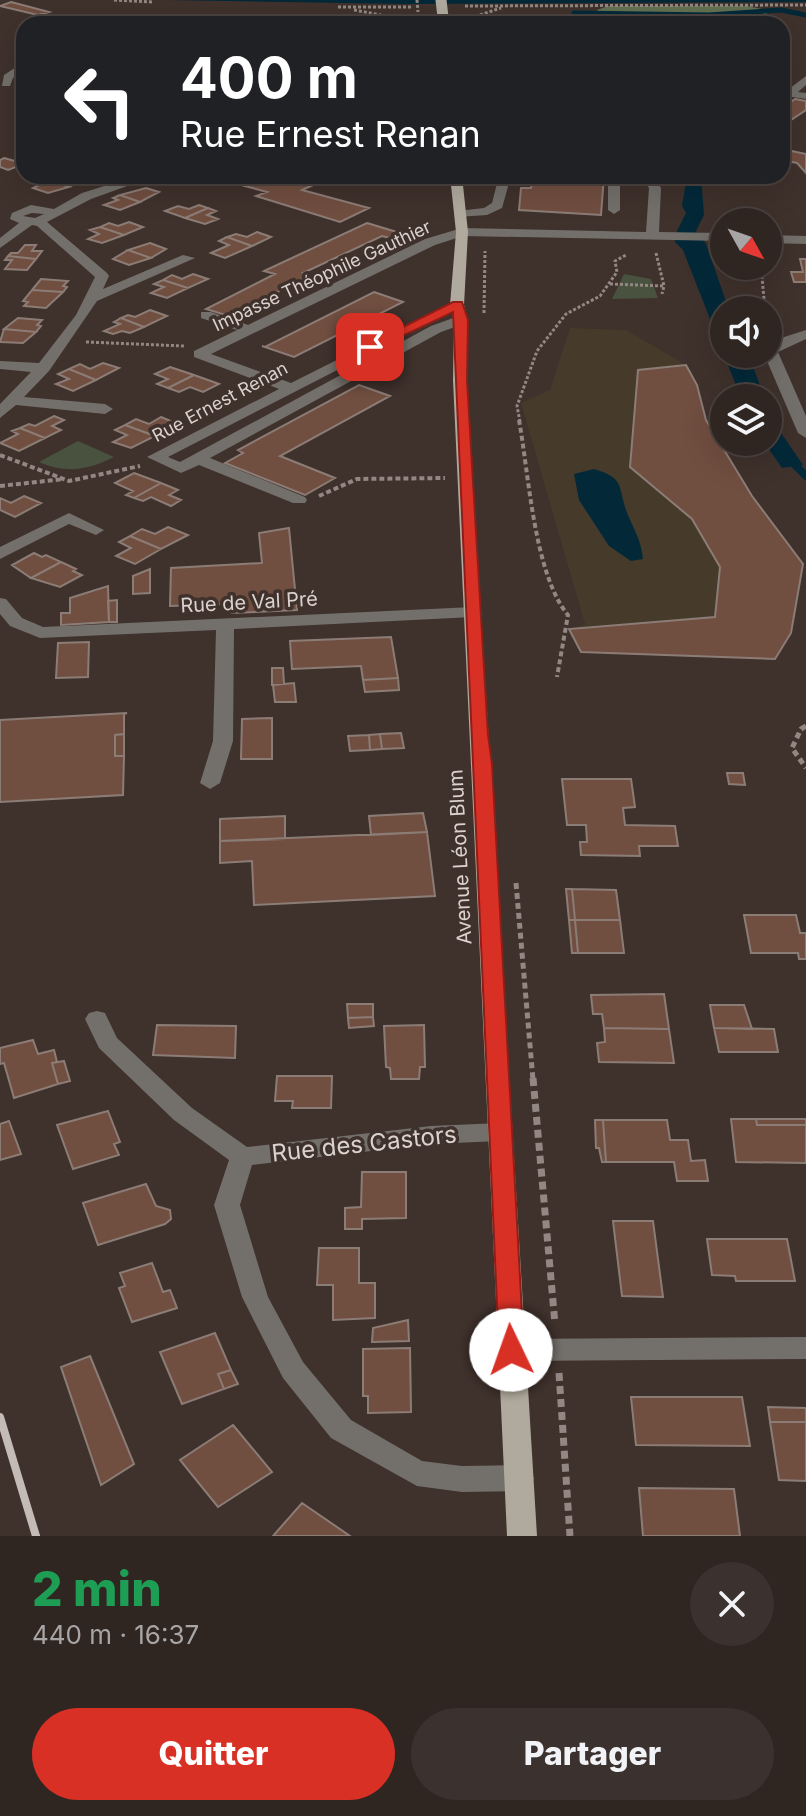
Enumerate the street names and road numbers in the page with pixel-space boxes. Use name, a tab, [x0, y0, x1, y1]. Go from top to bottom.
street label: Impasse Théophile Gauthier	[209, 216, 434, 335]
street label: Rue Ernest Renan	[148, 357, 291, 446]
street label: Rue de Val Pré	[180, 586, 318, 618]
street label: Avenue Léon Blum	[443, 769, 477, 945]
street label: Rue des Castors	[270, 1119, 458, 1168]

